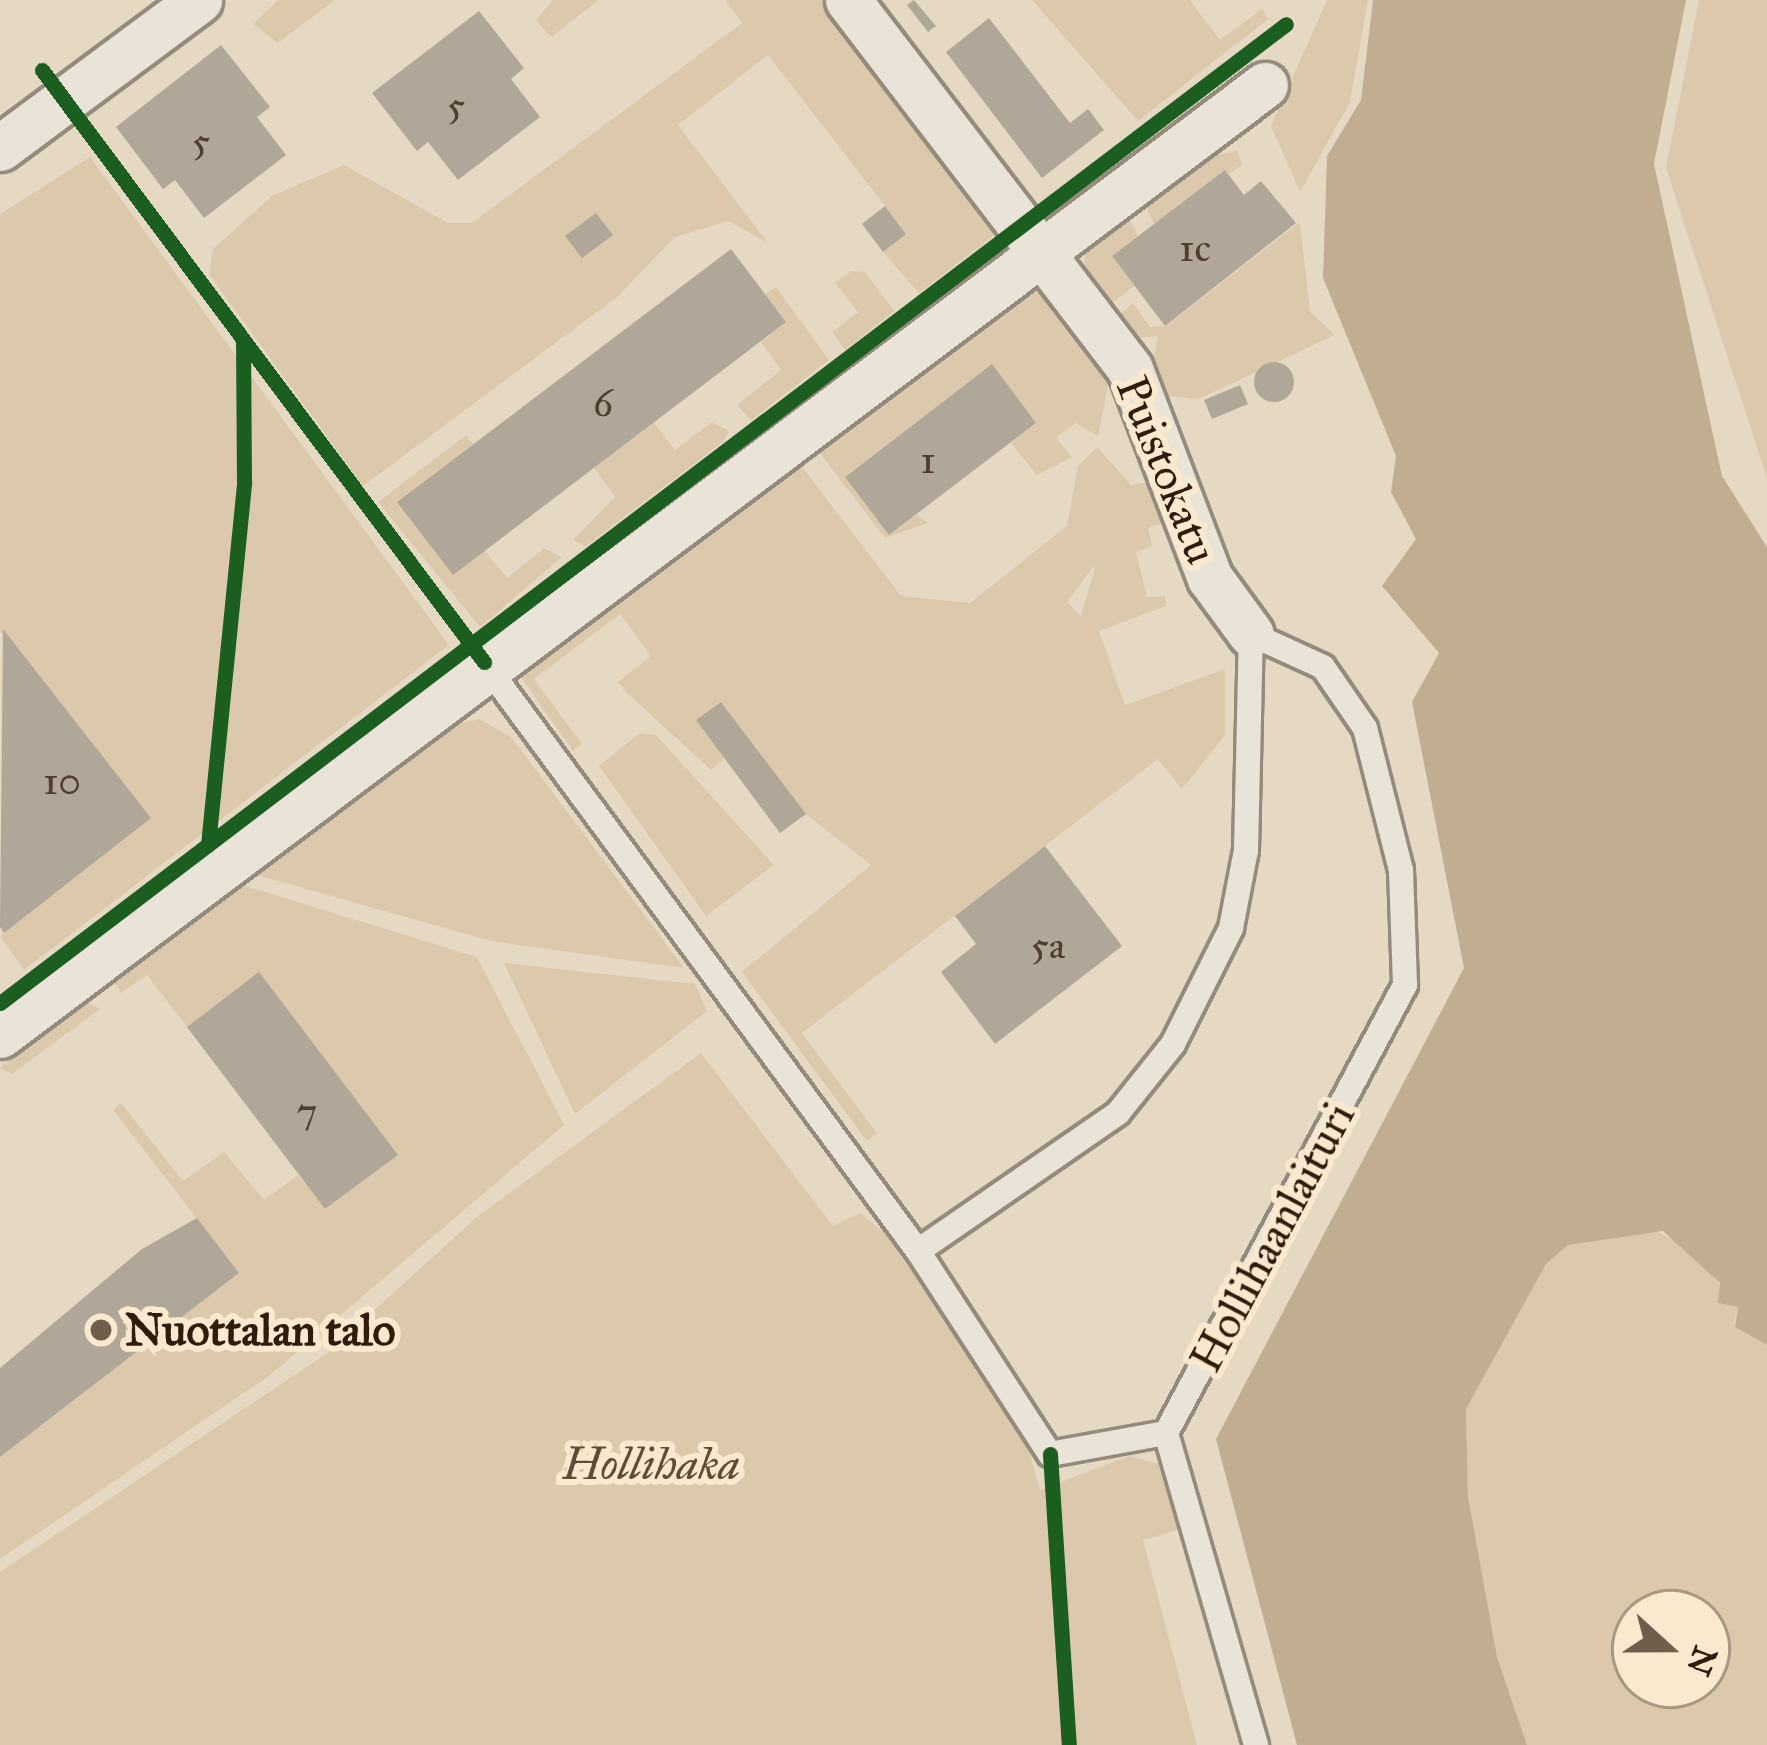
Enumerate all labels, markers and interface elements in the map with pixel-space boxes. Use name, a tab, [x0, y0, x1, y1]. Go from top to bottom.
house number: 5	[447, 82, 465, 128]
house number: 5	[192, 118, 210, 164]
house number: 1c	[1179, 225, 1211, 271]
street label: Puistokatu	[1105, 369, 1229, 571]
house number: 6	[593, 380, 613, 426]
house number: 1	[920, 437, 936, 483]
house number: 10	[43, 758, 81, 804]
house number: 5a	[1031, 922, 1065, 968]
house number: 7	[297, 1088, 317, 1134]
street label: Hollihaanlaituri	[1178, 1093, 1366, 1381]
place label: Nuottalan talo	[125, 1303, 395, 1357]
marker: Nuottalan talo	[88, 1317, 114, 1343]
park label: Hollihaka	[562, 1437, 740, 1491]
north arrow	[1611, 1589, 1731, 1709]
text: N	[1678, 1641, 1725, 1681]

